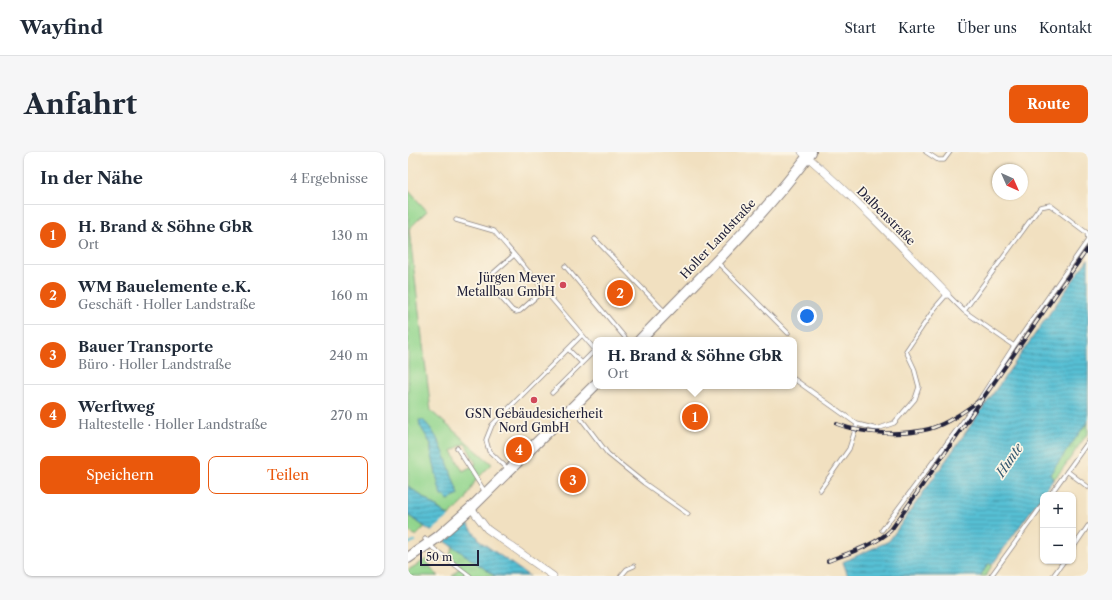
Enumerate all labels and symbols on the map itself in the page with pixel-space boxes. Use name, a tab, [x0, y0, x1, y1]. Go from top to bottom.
north arrow	[992, 164, 1028, 200]
street label: Dalbenstraße	[854, 183, 919, 248]
street label: Holler Landstraße	[677, 195, 759, 282]
place label: Jürgen Meyer Metallbau GmbH	[456, 270, 555, 299]
pin: 2	[607, 278, 633, 308]
marker: Jürgen Meyer Metallbau GmbH	[558, 280, 568, 290]
your location	[797, 306, 817, 326]
marker: GSN Gebäudesicherheit Nord GmbH	[529, 395, 539, 405]
pin: 1	[682, 402, 708, 432]
place label: GSN Gebäudesicherheit Nord GmbH	[465, 406, 604, 435]
pin: 4	[506, 435, 532, 465]
water label: Hunte	[991, 440, 1026, 481]
pin: 3	[560, 465, 586, 495]
scale bar	[420, 548, 479, 567]

